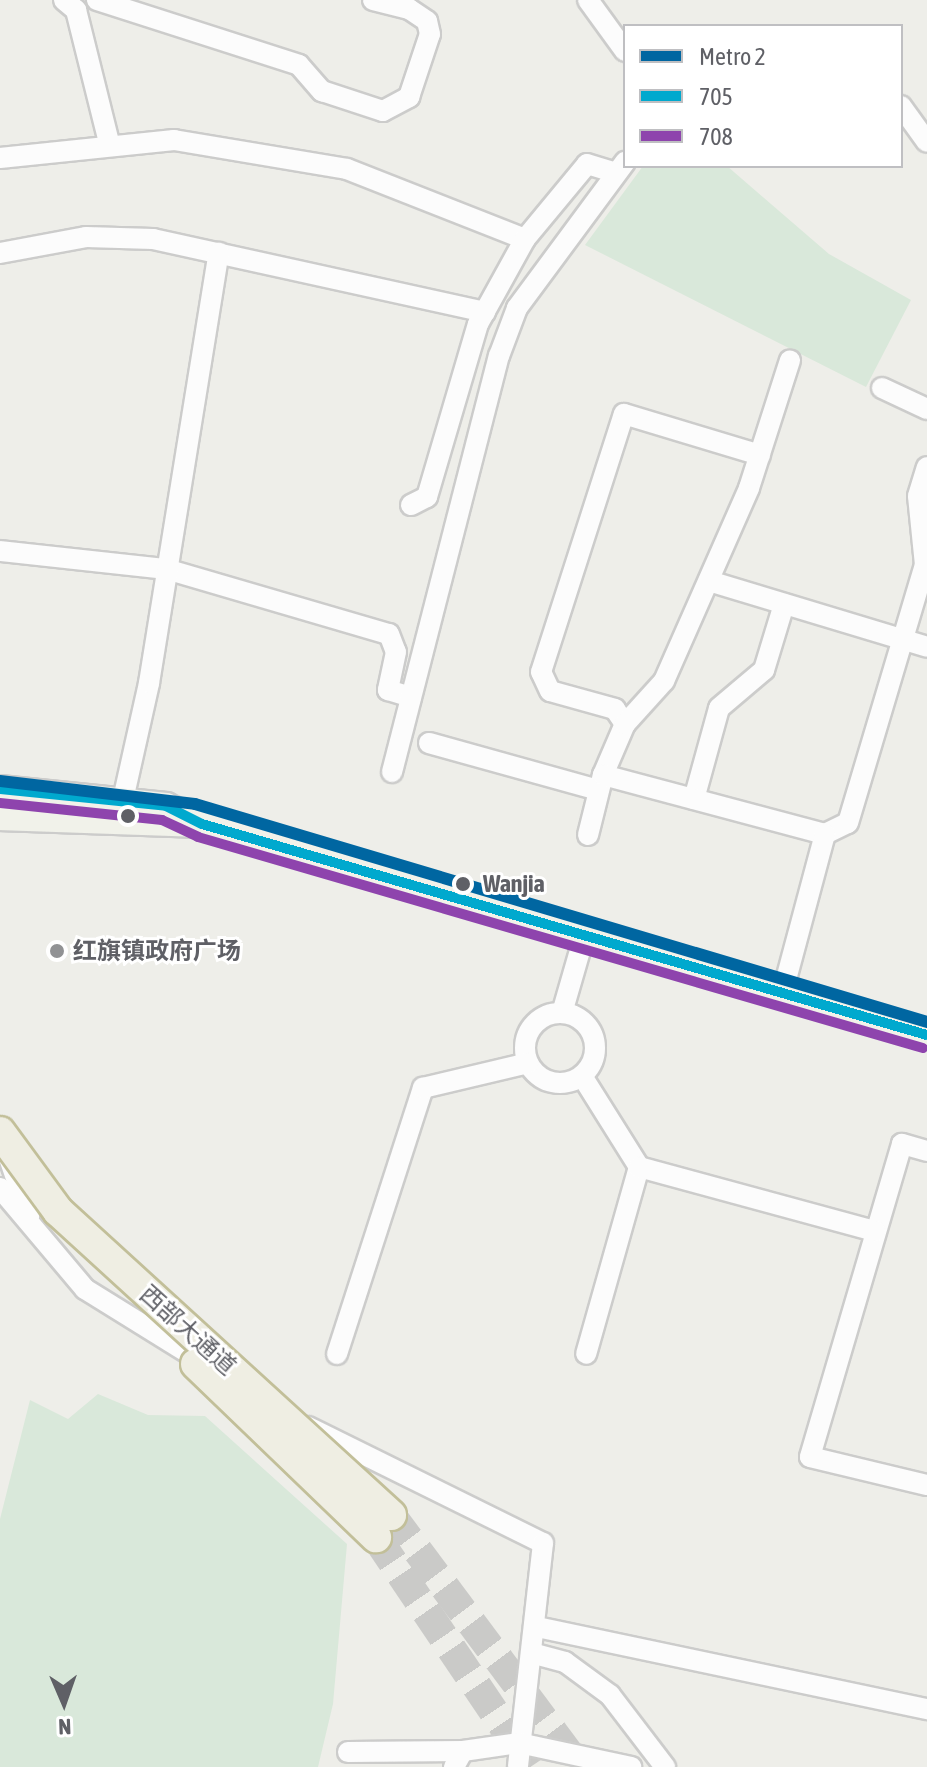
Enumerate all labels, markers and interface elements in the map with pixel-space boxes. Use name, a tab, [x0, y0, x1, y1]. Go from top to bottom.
legend	[623, 24, 903, 168]
text: Metro 2	[699, 43, 766, 70]
text: 705	[699, 83, 733, 110]
text: 708	[699, 123, 733, 150]
unlabelled marker	[120, 808, 136, 824]
place label: Wanjia	[483, 870, 545, 898]
marker: Wanjia	[450, 871, 476, 897]
place label: 红旗镇政府广场	[73, 937, 241, 965]
marker: 红旗镇政府广场	[48, 942, 66, 960]
street label: 西部大通道	[134, 1279, 242, 1381]
north arrow	[24, 1663, 104, 1743]
text: N	[58, 1714, 72, 1740]

